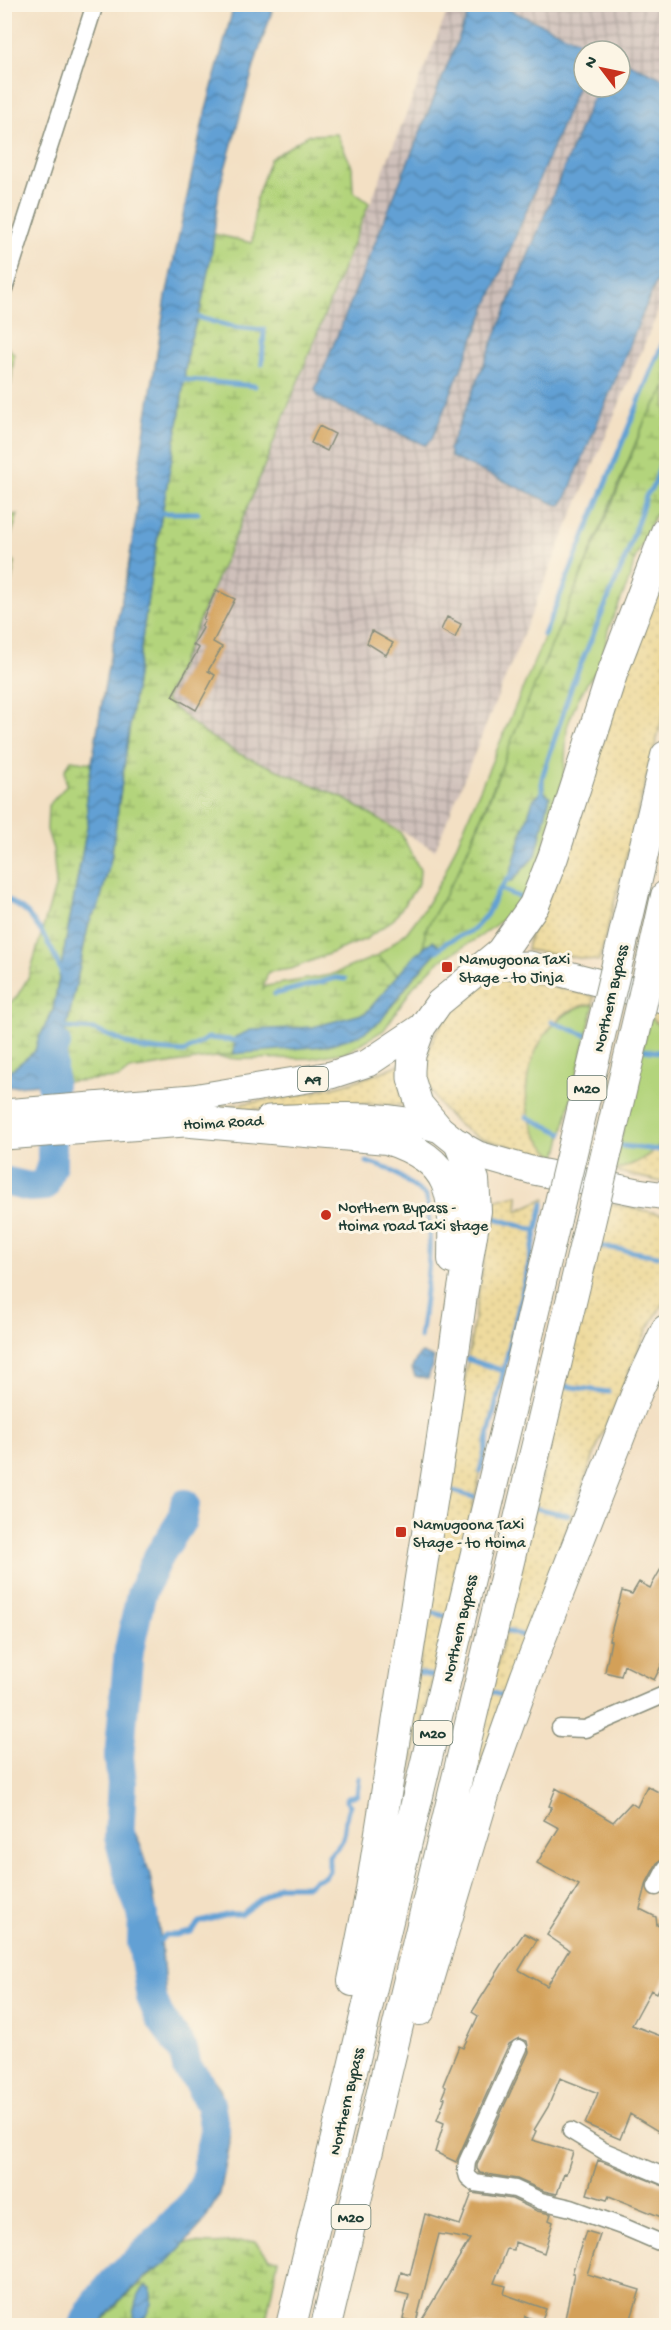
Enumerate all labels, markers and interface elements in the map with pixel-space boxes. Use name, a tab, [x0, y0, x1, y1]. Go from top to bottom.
north arrow	[572, 39, 632, 99]
text: N	[581, 53, 603, 72]
street label: Northern Bypass	[591, 942, 634, 1054]
place label: Namugoona Taxi Stage - to Jinja	[459, 952, 570, 989]
marker: Namugoona Taxi Stage - to Jinja	[440, 960, 454, 974]
road number: A9	[298, 1067, 328, 1091]
road number: M20	[568, 1076, 606, 1100]
street label: Hoima Road	[183, 1113, 265, 1136]
place label: Northern Bypass - Hoima road Taxi stage	[338, 1200, 489, 1237]
marker: Northern Bypass - Hoima road Taxi stage	[319, 1208, 333, 1222]
place label: Namugoona Taxi Stage - to Hoima	[413, 1517, 527, 1554]
marker: Namugoona Taxi Stage - to Hoima	[394, 1525, 408, 1539]
street label: Northern Bypass	[440, 1572, 483, 1684]
road number: M20	[414, 1721, 452, 1745]
street label: Northern Bypass	[327, 2045, 370, 2157]
road number: M20	[332, 2205, 370, 2229]

